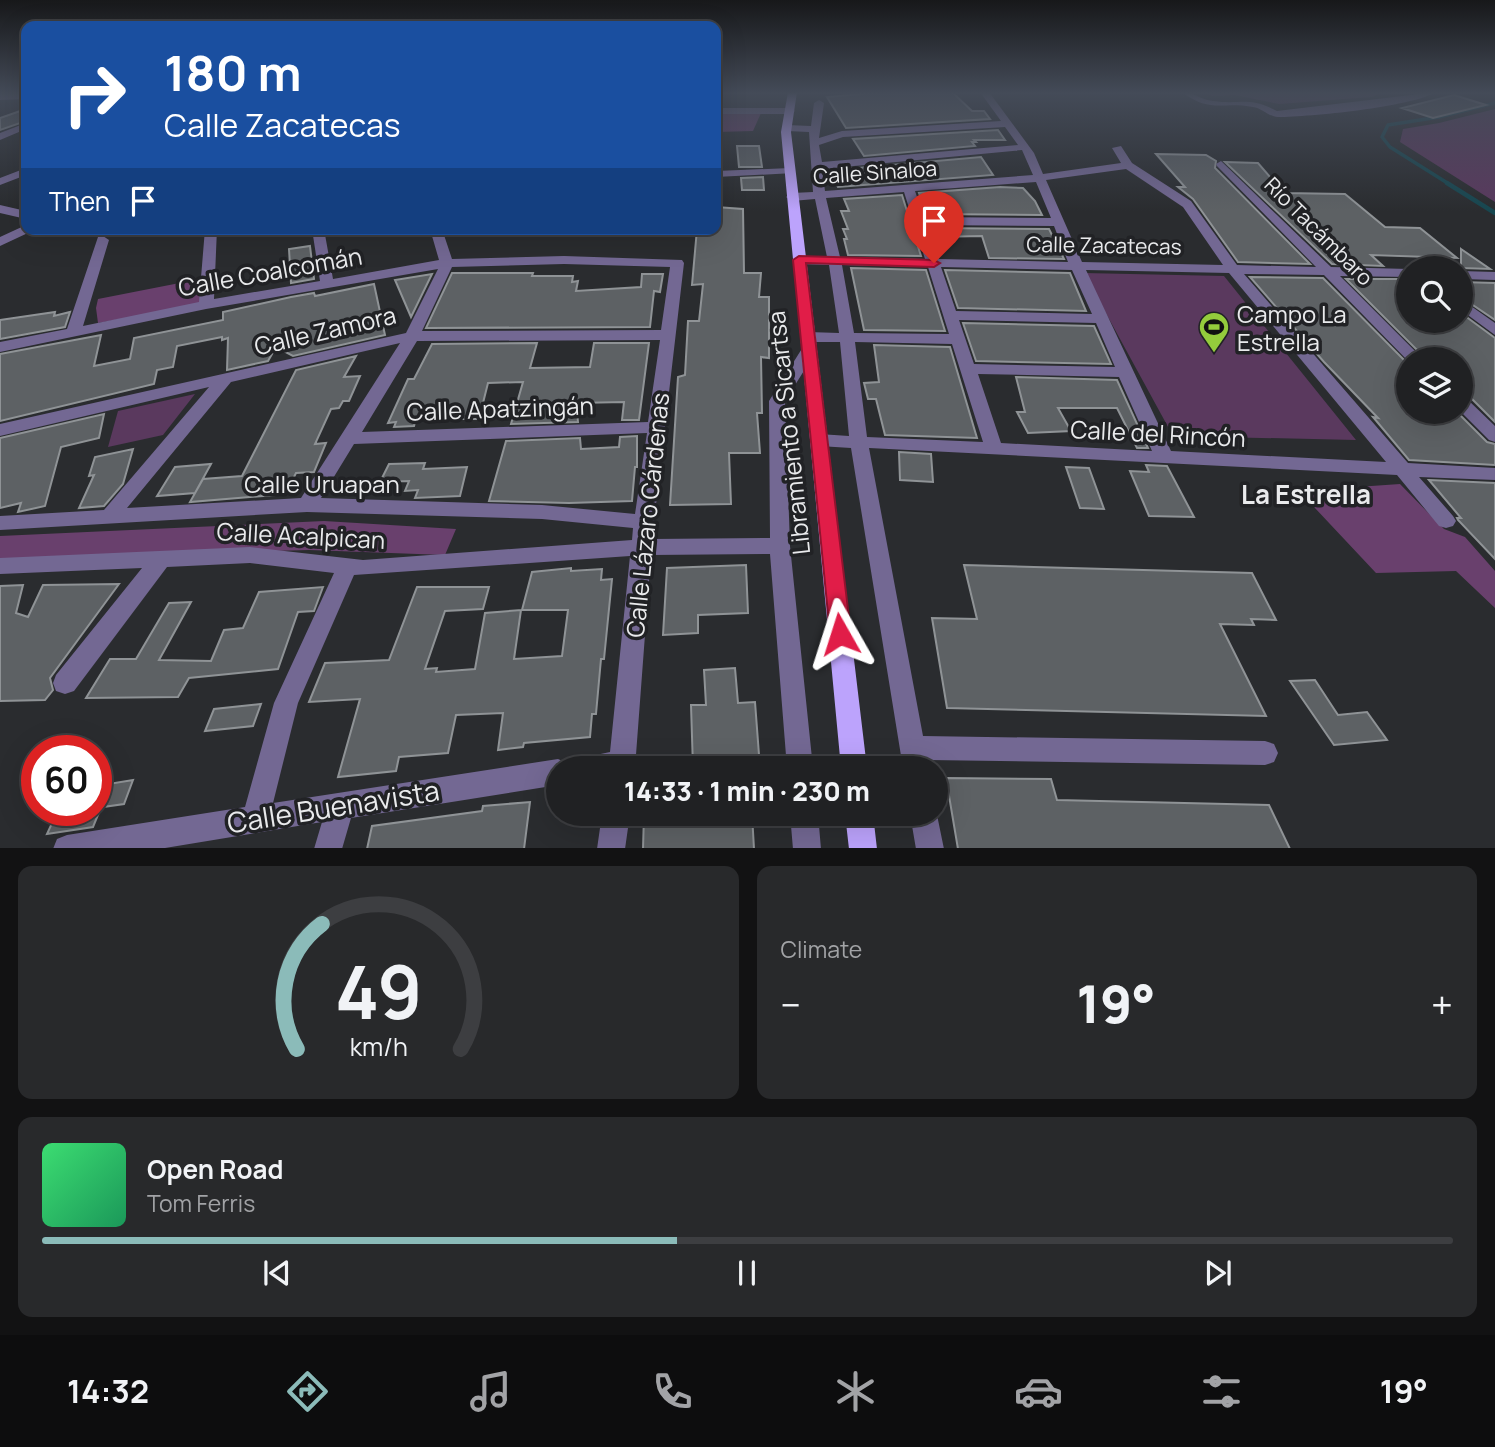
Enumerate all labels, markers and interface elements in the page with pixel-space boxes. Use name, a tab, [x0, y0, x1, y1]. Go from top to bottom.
text: 180 m	[164, 39, 302, 106]
icon: right	[49, 49, 140, 140]
text: Calle Zacatecas	[164, 103, 401, 147]
street label: Calle Sinaloa	[812, 154, 938, 190]
street label: Río Tacámbaro	[1259, 171, 1379, 291]
icon: arrive	[124, 182, 162, 220]
text: Then	[49, 183, 110, 219]
pin	[904, 191, 964, 263]
icon: arrive	[915, 202, 953, 240]
street label: Calle Zacatecas	[1026, 230, 1182, 260]
street label: Calle Coalcomán	[176, 239, 364, 303]
map controls	[1396, 256, 1473, 424]
button: search	[1396, 256, 1473, 333]
place label: Campo La Estrella	[1237, 297, 1347, 358]
street label: Calle Zamora	[251, 298, 399, 362]
street label: Libramiento a Sicartsa	[759, 310, 817, 556]
sports icon: Campo La Estrella	[1197, 310, 1231, 354]
button: layers	[1396, 347, 1473, 424]
street label: Calle Apatzingán	[406, 388, 594, 428]
street label: Calle Lázaro Cárdenas	[618, 391, 676, 639]
street label: Calle del Rincón	[1070, 412, 1246, 454]
street label: Calle Uruapan	[244, 467, 400, 500]
district label: La Estrella	[1241, 476, 1371, 512]
street label: Calle Acalpican	[216, 514, 386, 556]
position arrow	[803, 597, 877, 671]
speed limit sign: 60	[21, 735, 112, 826]
street label: Calle Buenavista	[224, 770, 442, 842]
text: 14:33 · 1 min · 230 m	[624, 773, 870, 809]
text: Climate	[781, 933, 862, 965]
text: 49	[334, 941, 422, 1041]
text: 19°	[1076, 968, 1156, 1039]
text: −	[781, 978, 801, 1030]
text: +	[1431, 978, 1453, 1030]
text: km/h	[349, 1028, 407, 1063]
text: Open Road	[147, 1151, 283, 1187]
text: Tom Ferris	[147, 1187, 255, 1219]
icon: previous	[258, 1254, 296, 1292]
icon: pause	[728, 1254, 766, 1292]
icon: next	[1199, 1254, 1237, 1292]
icon: directions	[283, 1367, 332, 1416]
icon: music	[466, 1367, 515, 1416]
icon: phone	[648, 1367, 697, 1416]
icon: climate	[831, 1367, 880, 1416]
icon: car	[1014, 1367, 1063, 1416]
icon: filters	[1197, 1367, 1246, 1416]
text: 14:32	[67, 1369, 149, 1413]
text: 19°	[1380, 1369, 1428, 1413]

